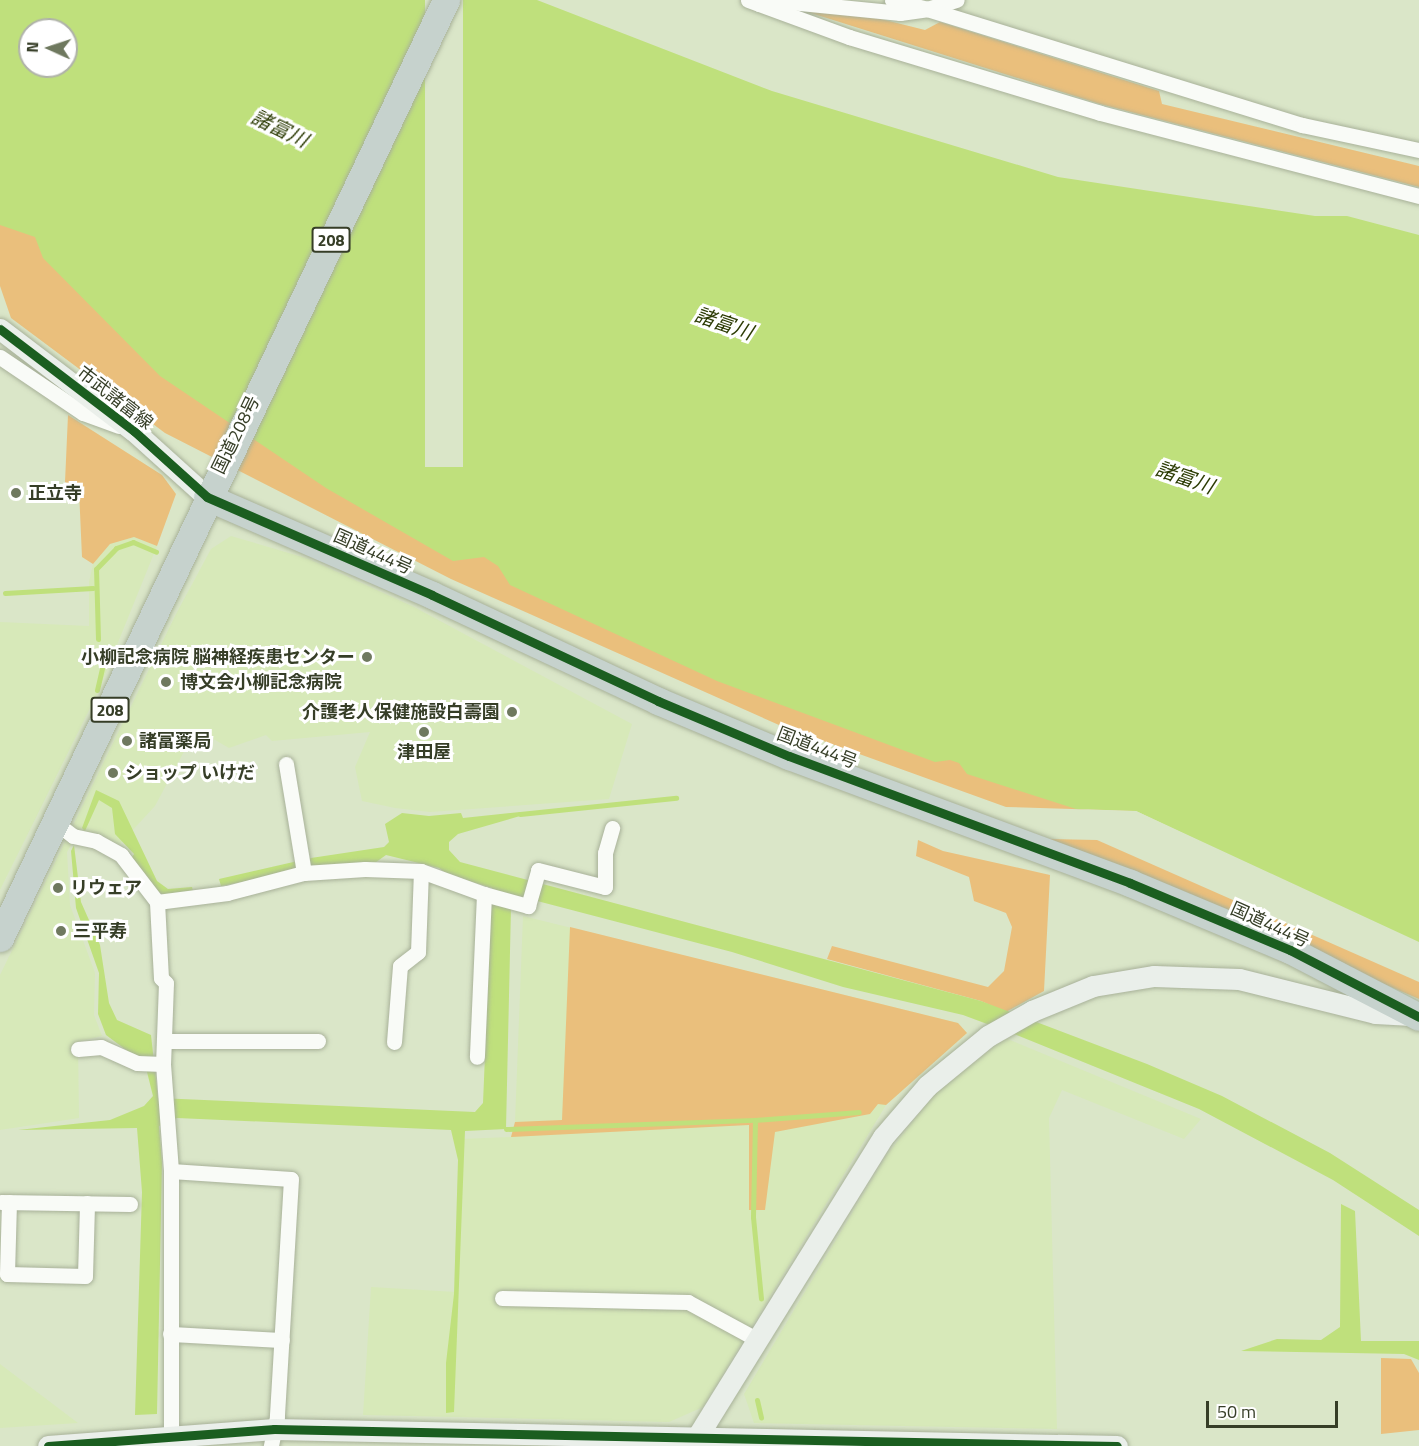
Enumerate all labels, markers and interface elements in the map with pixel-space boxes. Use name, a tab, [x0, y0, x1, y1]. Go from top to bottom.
north arrow	[18, 18, 78, 78]
text: N	[20, 41, 44, 53]
water label: 諸富川	[248, 104, 312, 152]
road number: 208	[312, 227, 350, 253]
water label: 諸富川	[692, 302, 756, 344]
street label: 市武諸富線	[73, 362, 157, 434]
street label: 国道208号	[208, 392, 264, 478]
water label: 諸富川	[1153, 456, 1217, 498]
place label: 正立寺	[28, 482, 82, 504]
marker: 正立寺	[9, 486, 23, 500]
street label: 国道444号	[330, 525, 416, 579]
place label: 小柳記念病院 脳神経疾患センター	[81, 646, 355, 668]
marker: 小柳記念病院 脳神経疾患センター	[360, 650, 374, 664]
place label: 博文会小柳記念病院	[180, 671, 342, 693]
marker: 博文会小柳記念病院	[157, 673, 175, 691]
road number: 208	[90, 697, 130, 723]
place label: 介護老人保健施設白壽園	[302, 701, 500, 723]
marker: 介護老人保健施設白壽園	[505, 705, 519, 719]
street label: 国道444号	[774, 723, 860, 773]
marker: 津田屋	[417, 725, 431, 739]
place label: 諸富薬局	[139, 730, 211, 752]
marker: 諸富薬局	[120, 734, 134, 748]
place label: 津田屋	[397, 741, 451, 763]
place label: ショップ いけだ	[125, 762, 255, 784]
marker: ショップ いけだ	[106, 766, 120, 780]
place label: リウェア	[70, 877, 142, 899]
marker: リウェア	[51, 881, 65, 895]
street label: 国道444号	[1227, 898, 1313, 952]
place label: 三平寿	[73, 920, 127, 942]
marker: 三平寿	[54, 924, 68, 938]
scale bar	[1209, 1389, 1341, 1427]
text: 50 m	[1217, 1398, 1256, 1425]

